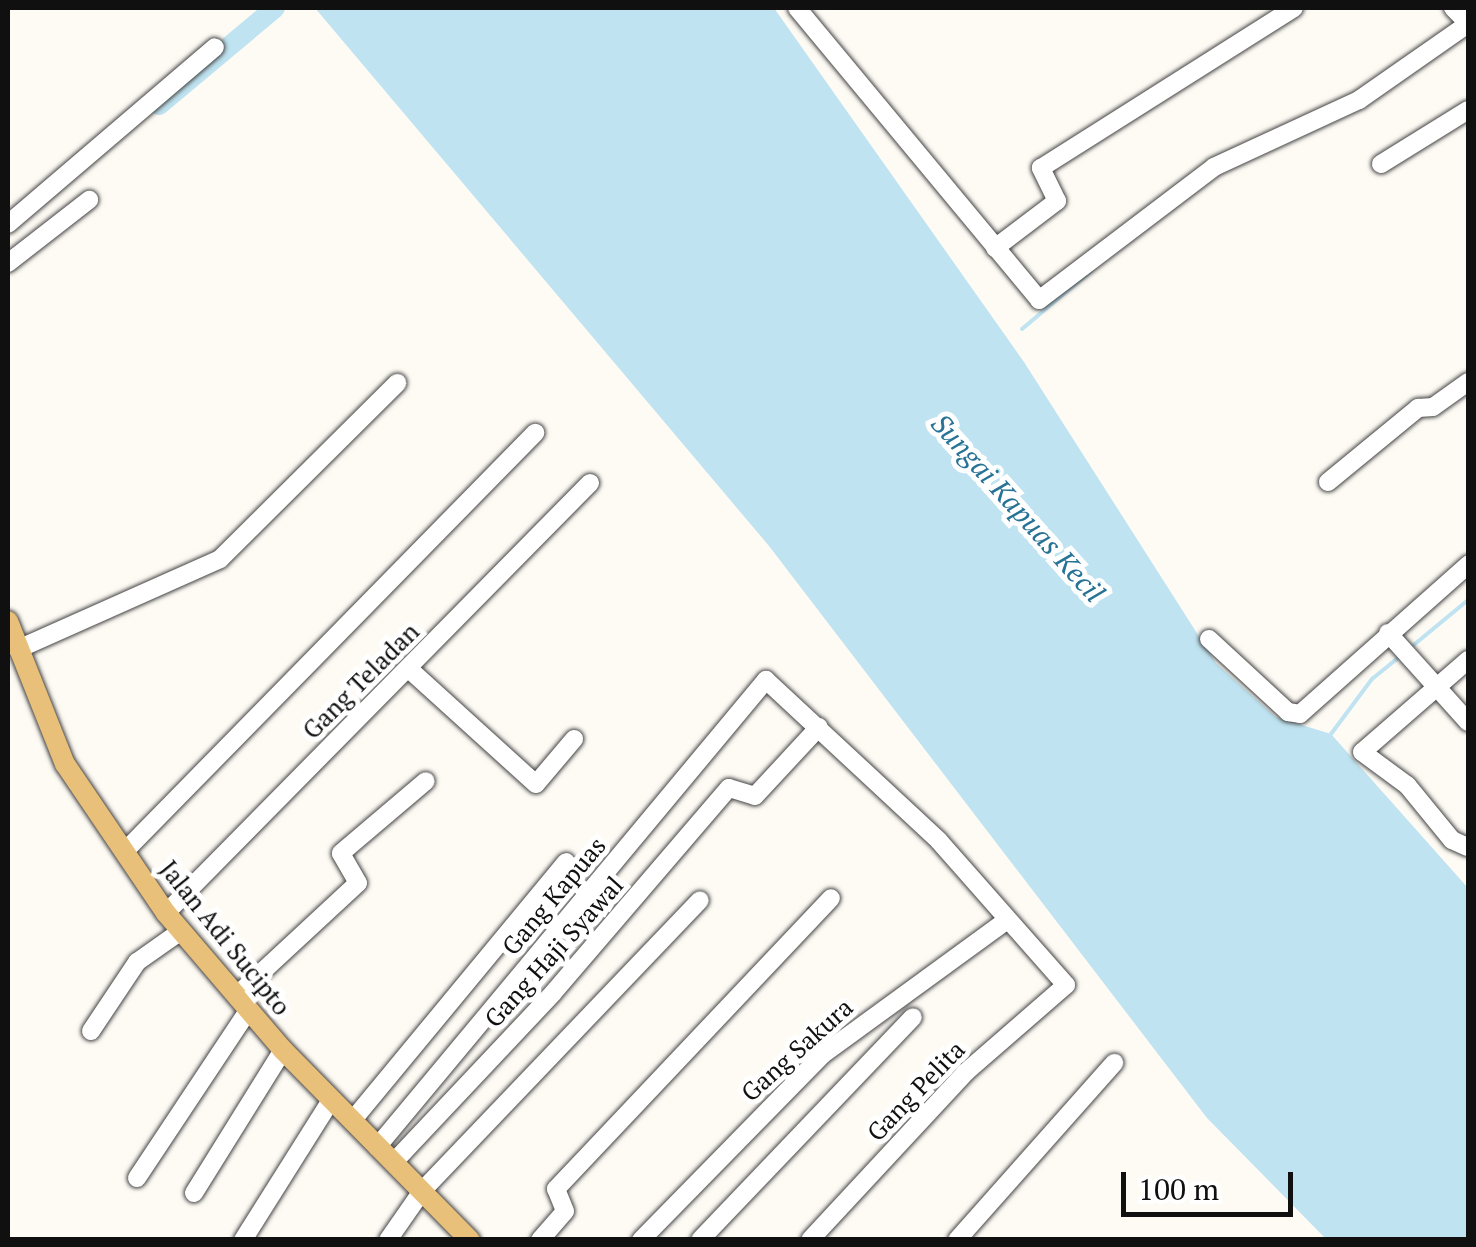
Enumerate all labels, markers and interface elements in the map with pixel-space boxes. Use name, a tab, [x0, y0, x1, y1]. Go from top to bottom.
water label: Sungai Kapuas Kecil	[924, 407, 1112, 609]
street label: Gang Teladan	[297, 617, 425, 745]
street label: Gang Kapuas	[496, 831, 612, 961]
street label: Jalan Adi Sucipto	[153, 854, 297, 1022]
street label: Gang Haji Syawal	[478, 870, 630, 1034]
street label: Gang Sakura	[735, 992, 859, 1108]
street label: Gang Pelita	[861, 1035, 971, 1147]
scale bar	[1126, 1152, 1298, 1214]
text: 100 m	[1138, 1169, 1219, 1209]

